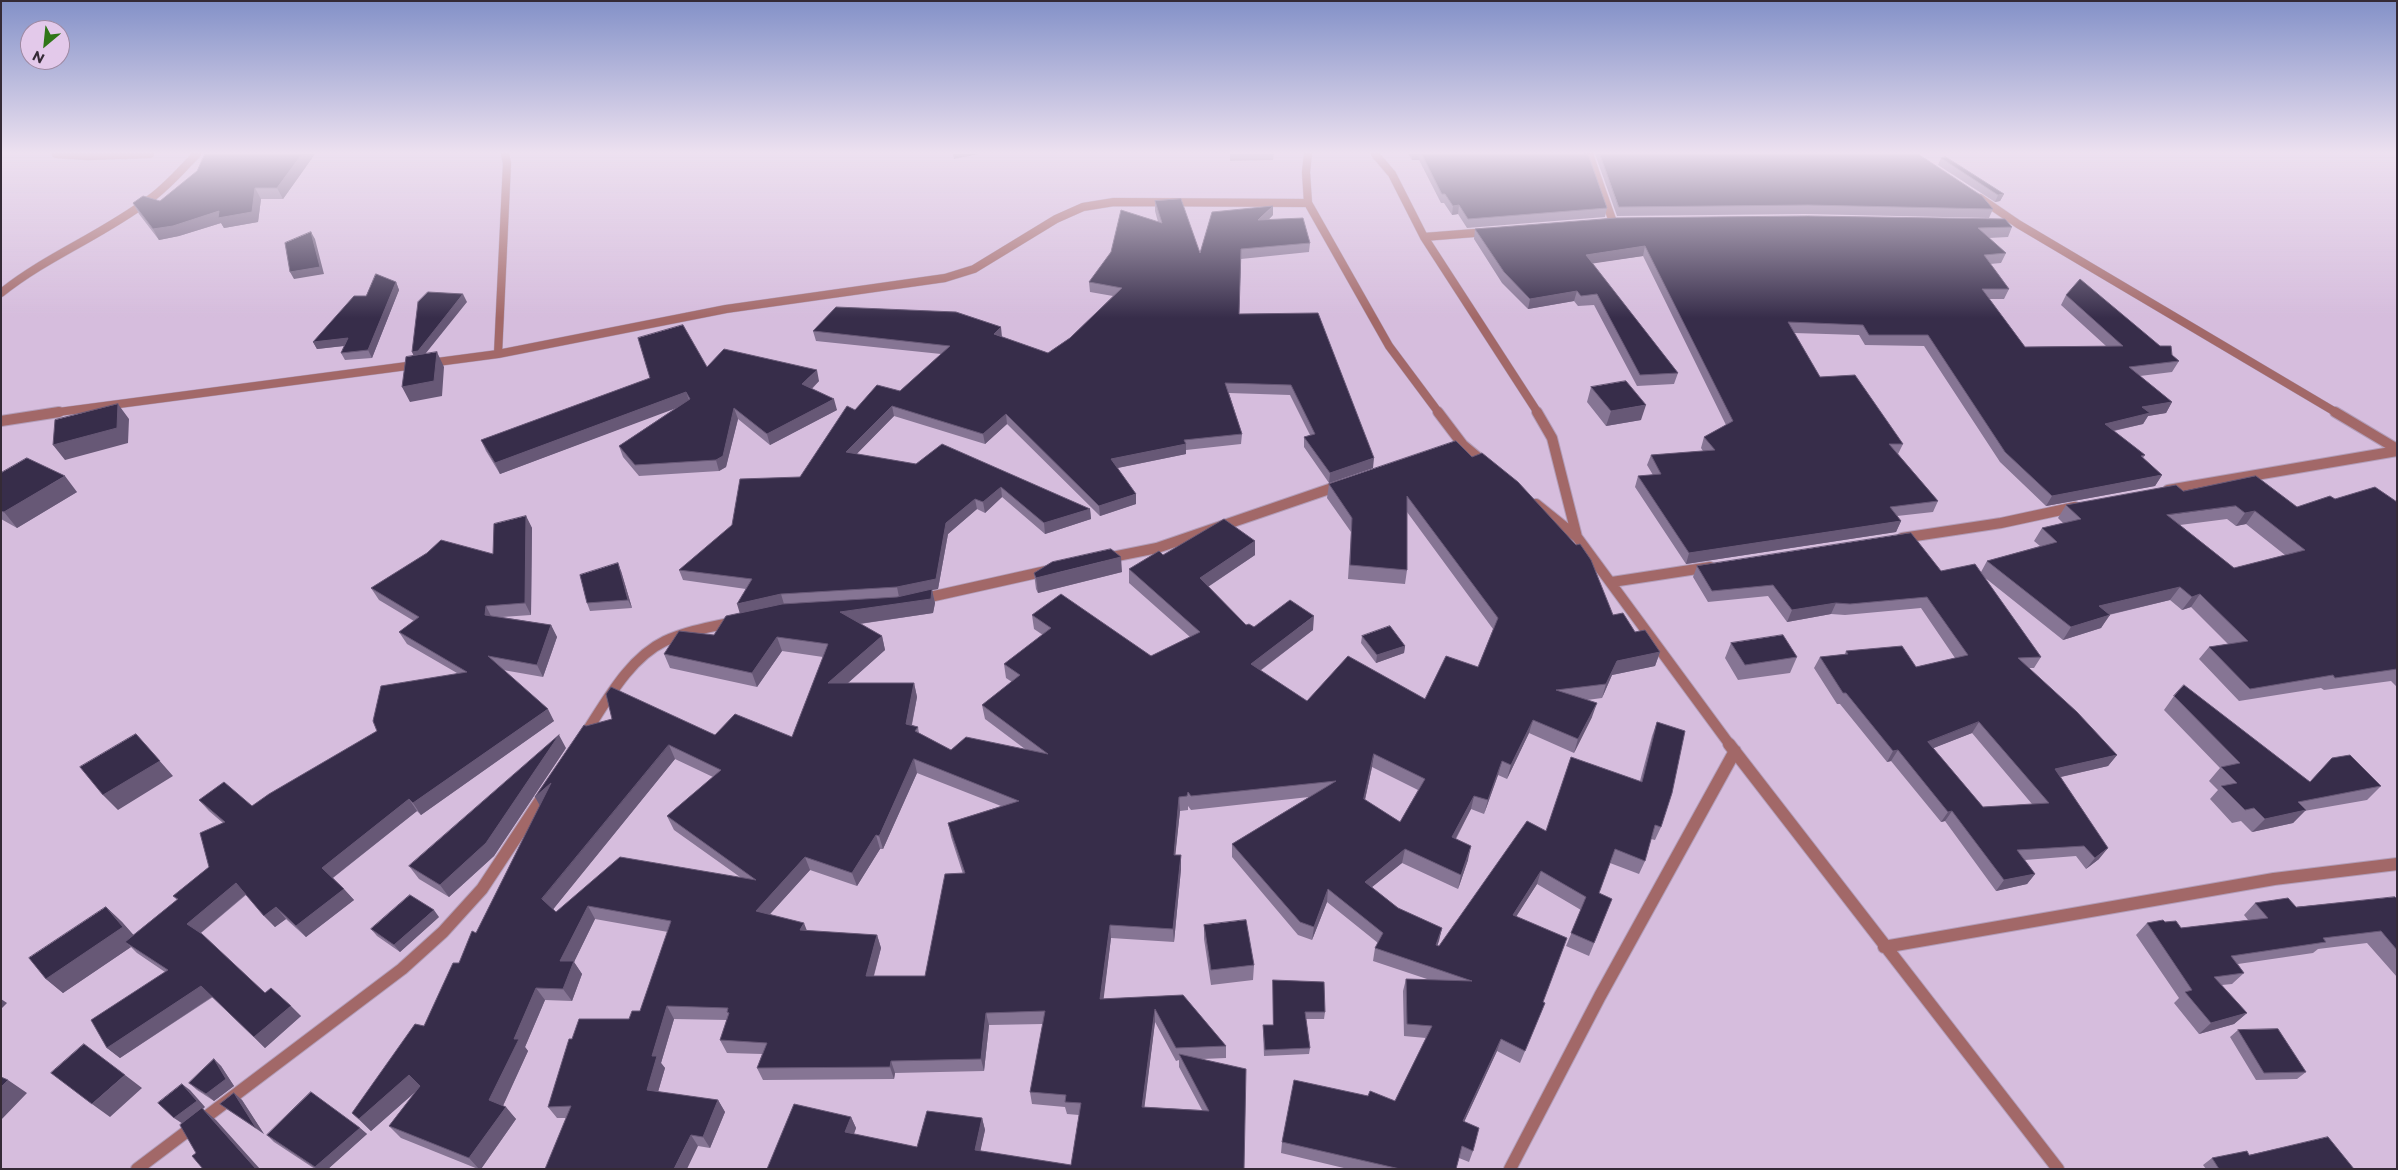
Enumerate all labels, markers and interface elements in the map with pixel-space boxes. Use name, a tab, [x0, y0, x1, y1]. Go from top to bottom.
north arrow	[20, 20, 70, 70]
text: N	[29, 47, 48, 68]

